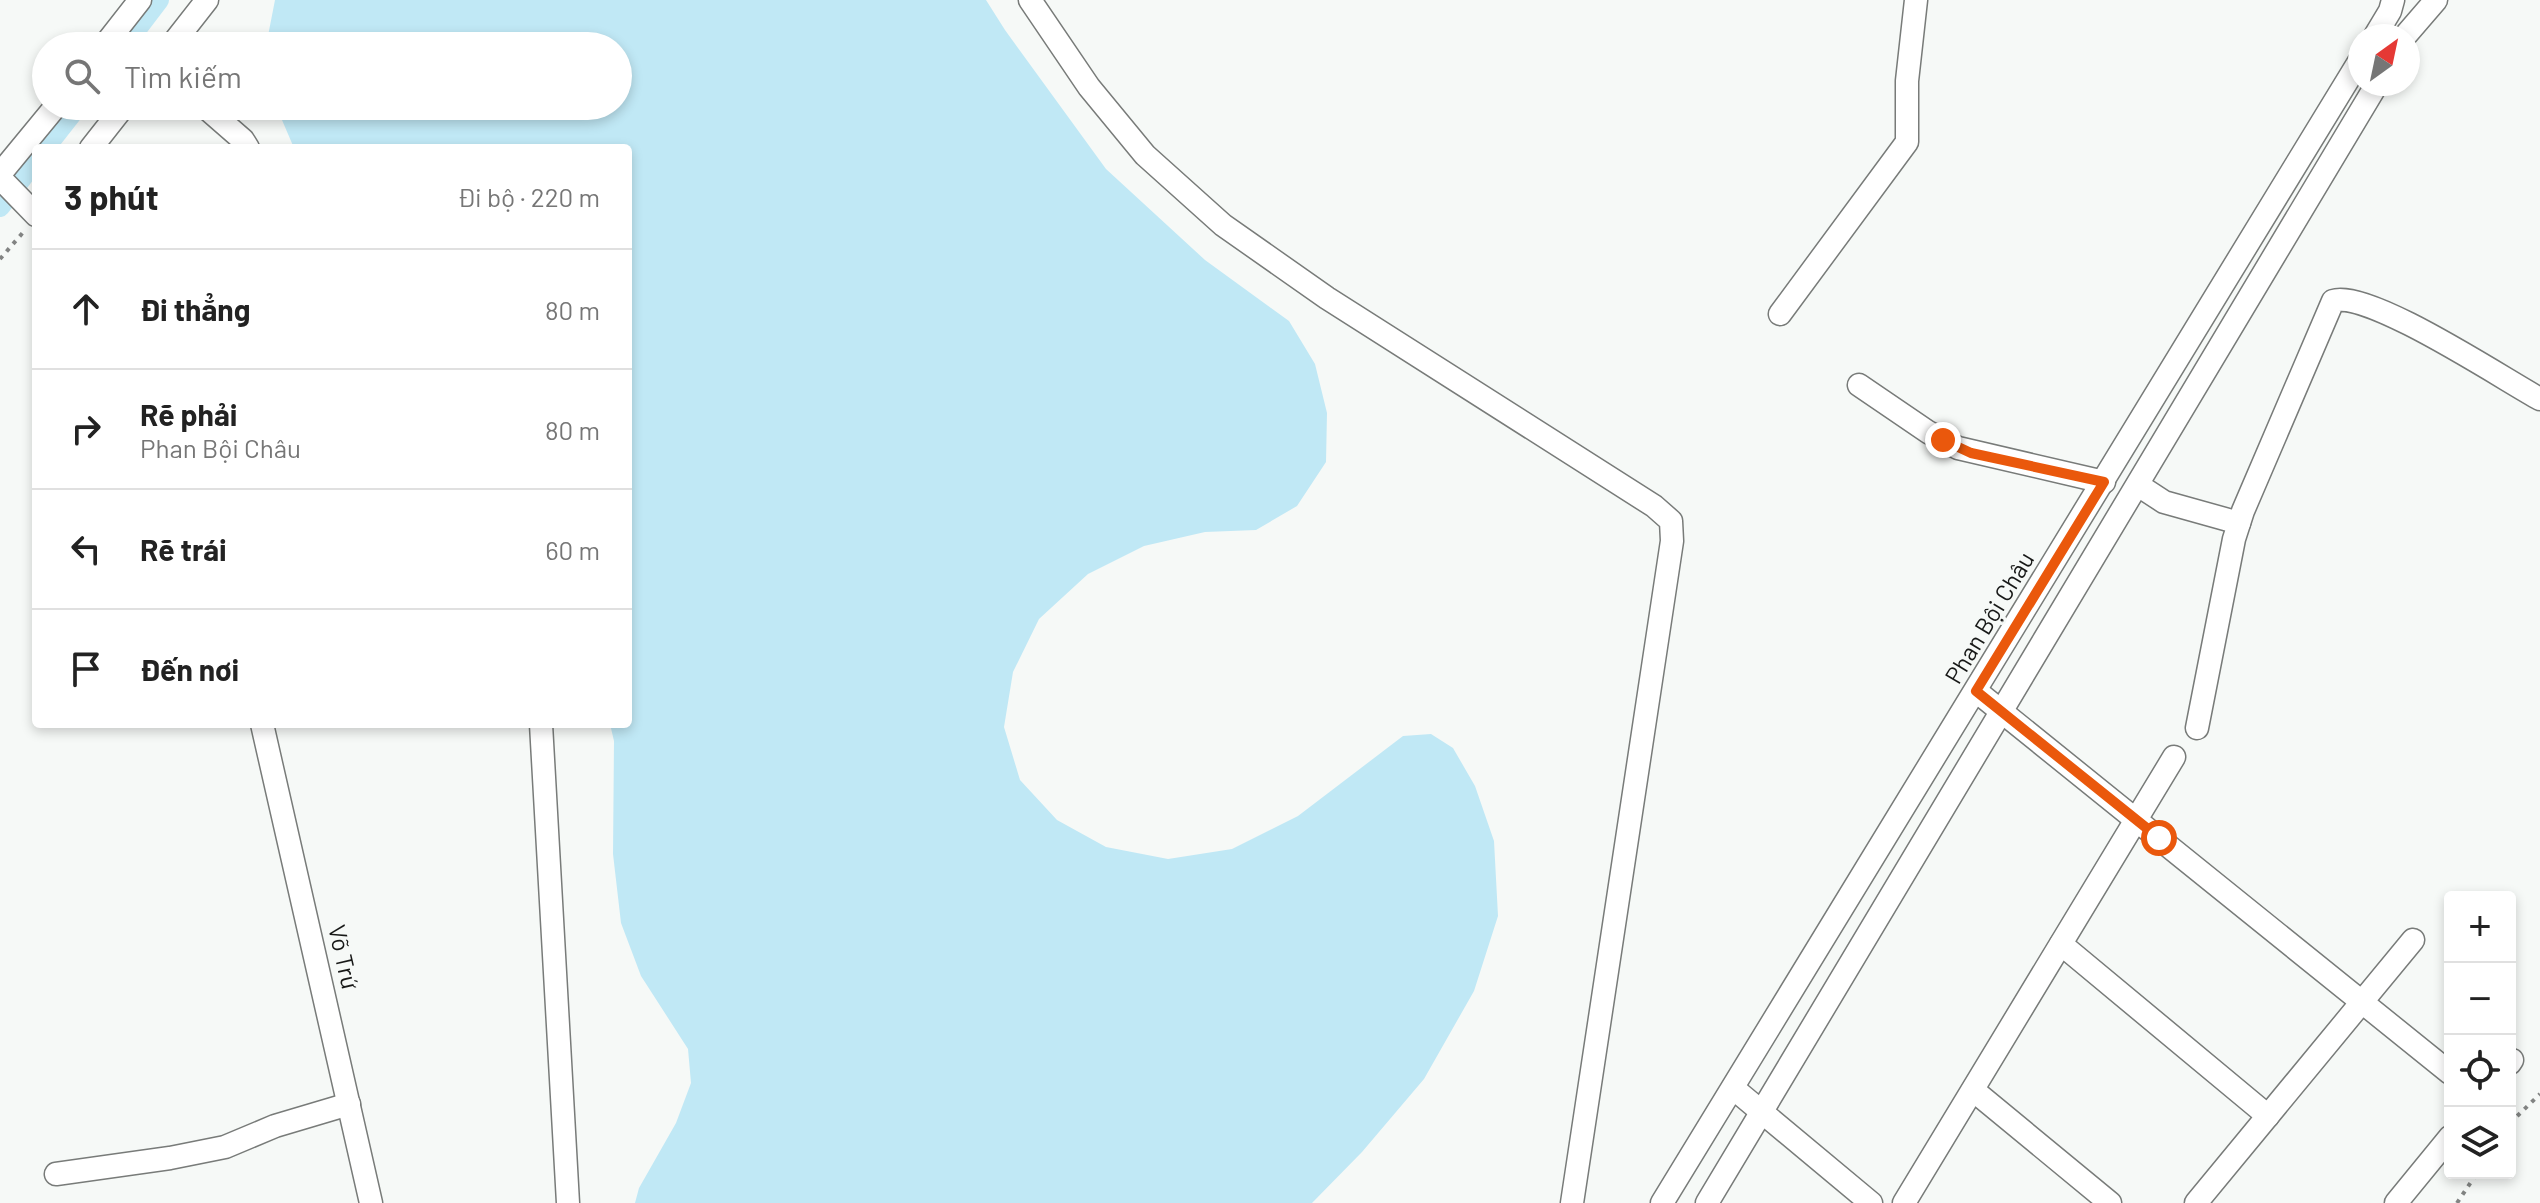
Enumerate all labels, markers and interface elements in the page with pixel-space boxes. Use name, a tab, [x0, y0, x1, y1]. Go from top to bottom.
north arrow	[2348, 24, 2420, 96]
search box	[32, 32, 632, 120]
icon: search	[60, 54, 104, 98]
text: Tìm kiếm	[124, 58, 242, 94]
text: 3 phút	[64, 176, 159, 217]
text: Đi bộ · 220 m	[457, 181, 600, 212]
icon: ahead	[64, 287, 108, 331]
text: Đi thẳng	[140, 291, 250, 327]
text: 80 m	[545, 294, 600, 325]
text: Rẽ phải	[140, 396, 237, 432]
icon: right	[64, 407, 108, 451]
text: 80 m	[545, 414, 600, 445]
route end	[1925, 422, 1961, 458]
text: Phan Bội Châu	[140, 432, 301, 463]
icon: left	[64, 527, 108, 571]
text: Rẽ trái	[140, 531, 227, 567]
text: 60 m	[545, 534, 600, 565]
street label: Phan Bội Châu	[1938, 546, 2039, 688]
icon: arrive	[64, 647, 108, 691]
text: Đến nơi	[140, 651, 239, 687]
route start	[2141, 820, 2177, 856]
map controls	[2444, 891, 2516, 1179]
button: +	[2444, 891, 2516, 963]
street label: Võ Trứ	[323, 922, 366, 992]
button: −	[2444, 963, 2516, 1035]
button: locate	[2444, 1035, 2516, 1107]
button: layers	[2444, 1107, 2516, 1179]

